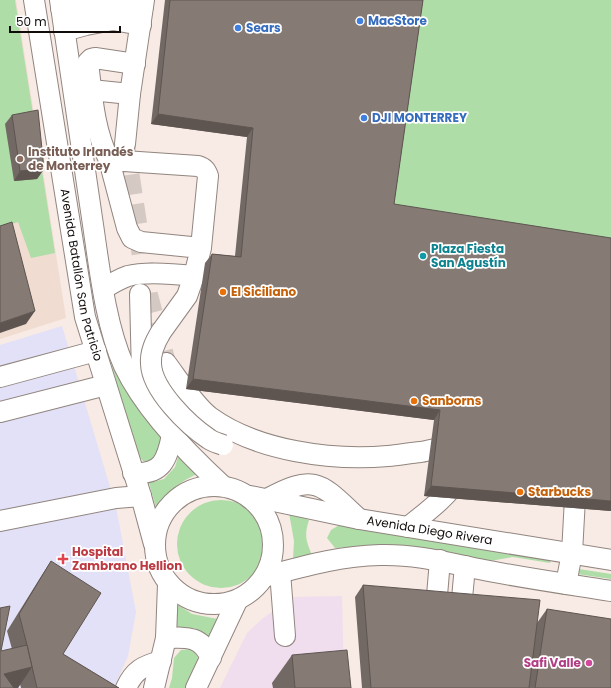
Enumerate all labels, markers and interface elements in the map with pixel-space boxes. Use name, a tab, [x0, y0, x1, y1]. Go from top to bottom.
scale bar	[10, 8, 120, 34]
place label: MacStore	[368, 12, 427, 29]
text: 50 m	[16, 13, 47, 30]
marker: MacStore	[355, 16, 365, 26]
place label: Sears	[246, 19, 281, 36]
marker: Sears	[233, 23, 243, 33]
place label: DJI MONTERREY	[372, 109, 467, 126]
marker: DJI MONTERREY	[359, 113, 369, 123]
place label: Instituto Irlandés de Monterrey	[28, 143, 134, 174]
marker: Instituto Irlandés de Monterrey	[15, 154, 25, 164]
street label: Avenida Batallón San Patricio	[56, 187, 107, 363]
place label: Plaza Fiesta San Agustín	[431, 240, 506, 271]
marker: Plaza Fiesta San Agustín	[418, 251, 428, 261]
place label: El Siciliano	[231, 283, 297, 300]
marker: El Siciliano	[218, 287, 228, 297]
place label: Sanborns	[422, 392, 482, 409]
marker: Sanborns	[409, 396, 419, 406]
place label: Starbucks	[528, 483, 591, 500]
marker: Starbucks	[515, 487, 525, 497]
street label: Avenida Diego Rivera	[366, 511, 494, 549]
place label: Hospital Zambrano Hellion	[72, 543, 182, 574]
marker: Hospital Zambrano Hellion	[57, 553, 69, 565]
place label: Safi Valle	[524, 654, 582, 671]
marker: Safi Valle	[584, 658, 594, 668]

